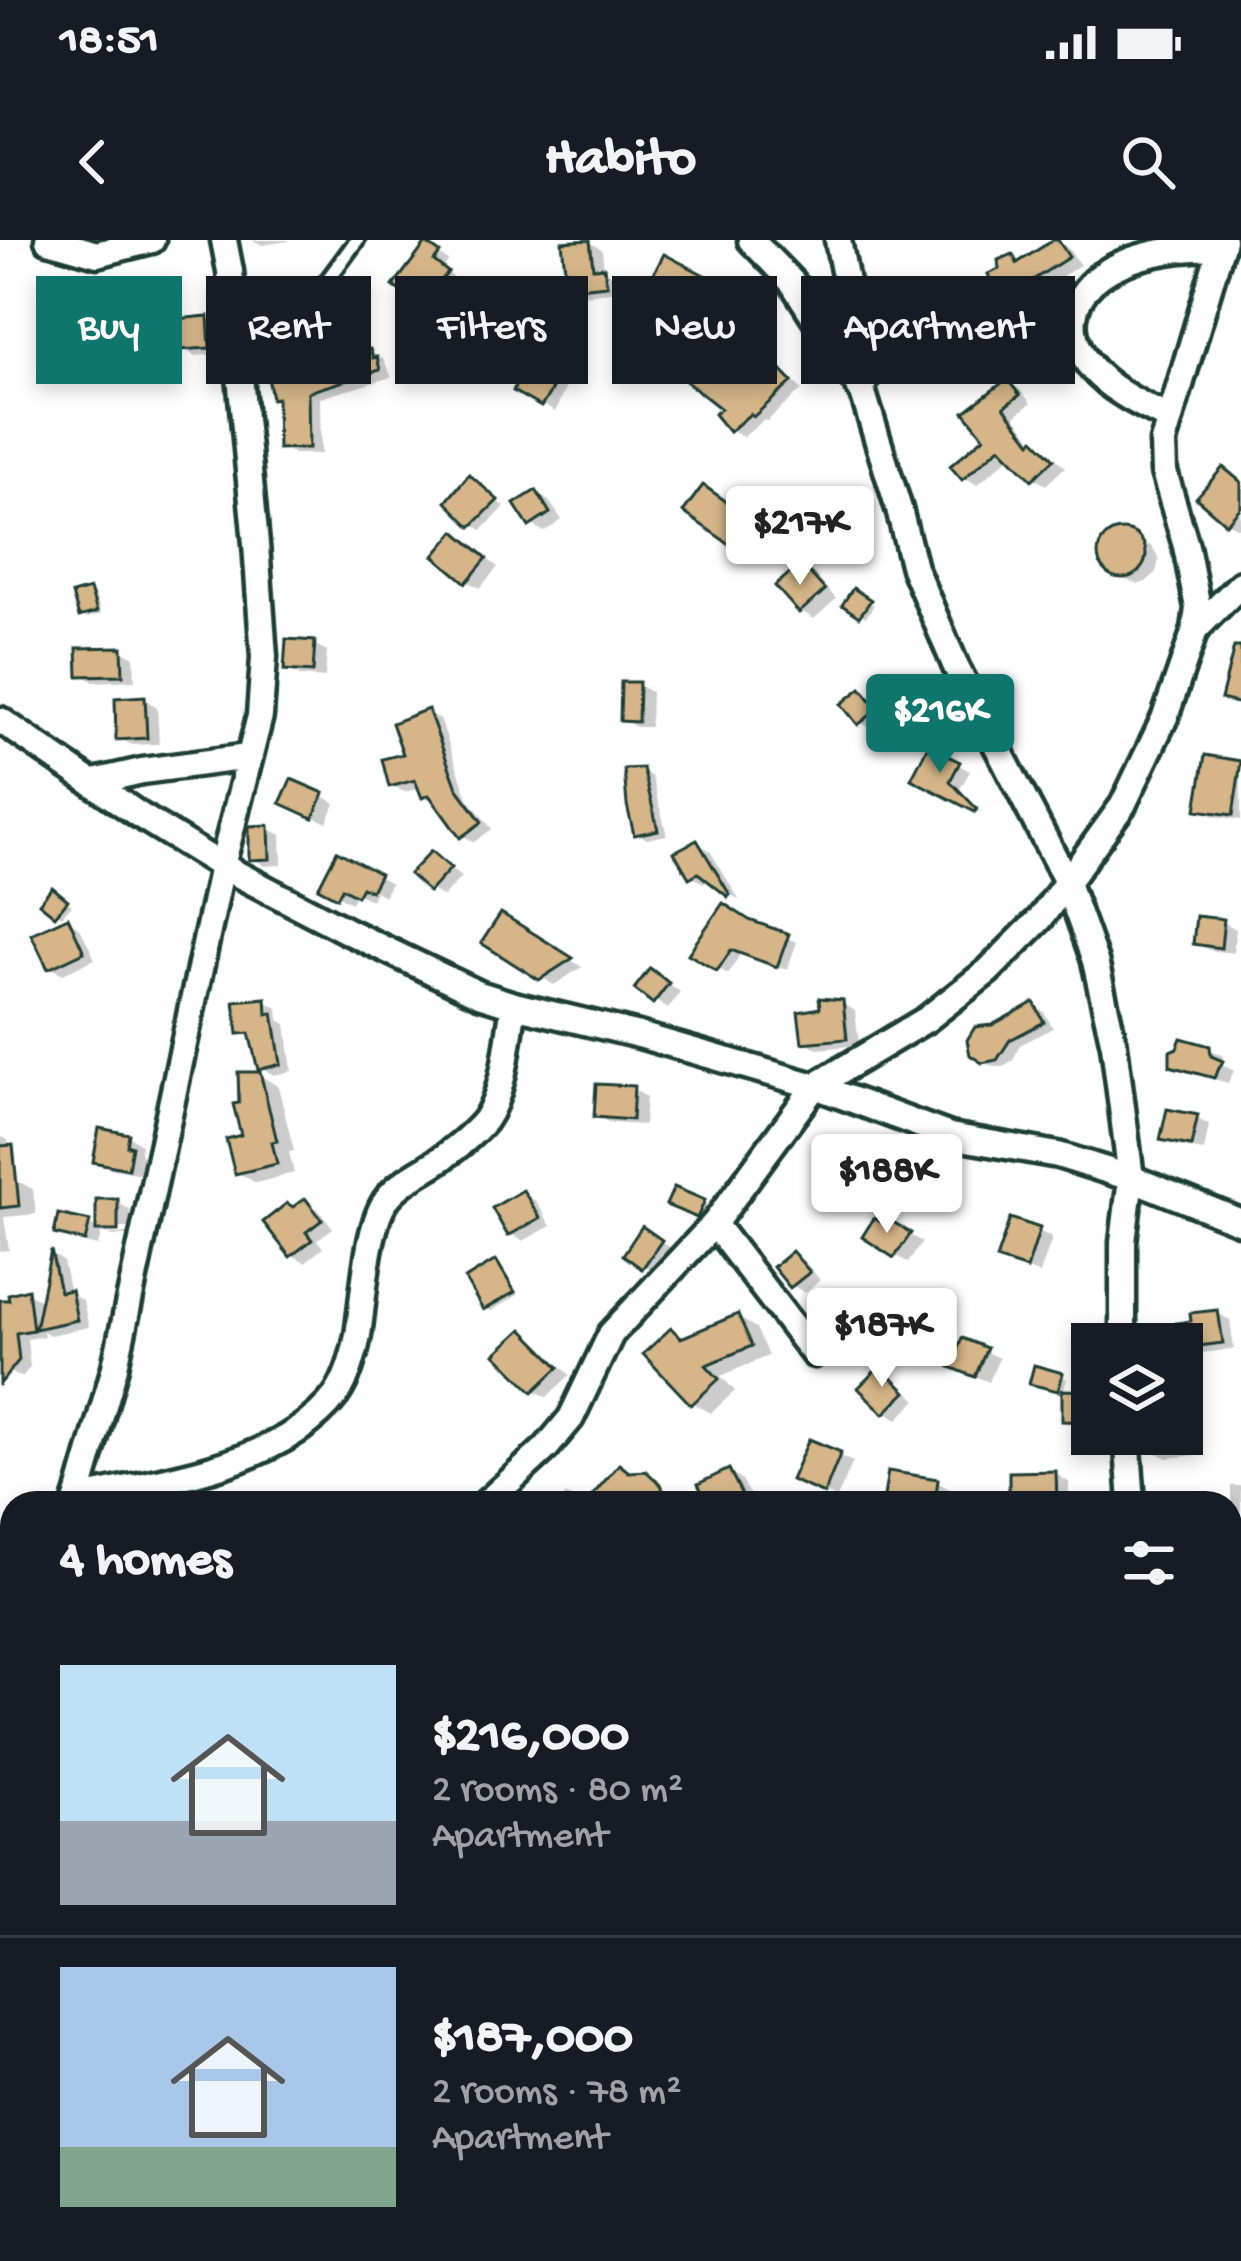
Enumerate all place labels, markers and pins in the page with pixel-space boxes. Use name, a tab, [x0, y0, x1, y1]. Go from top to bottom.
pin: $217K	[716, 486, 884, 588]
pin: $216K	[856, 674, 1024, 776]
pin: $188K	[803, 1134, 971, 1236]
pin: $187K	[798, 1288, 966, 1390]

